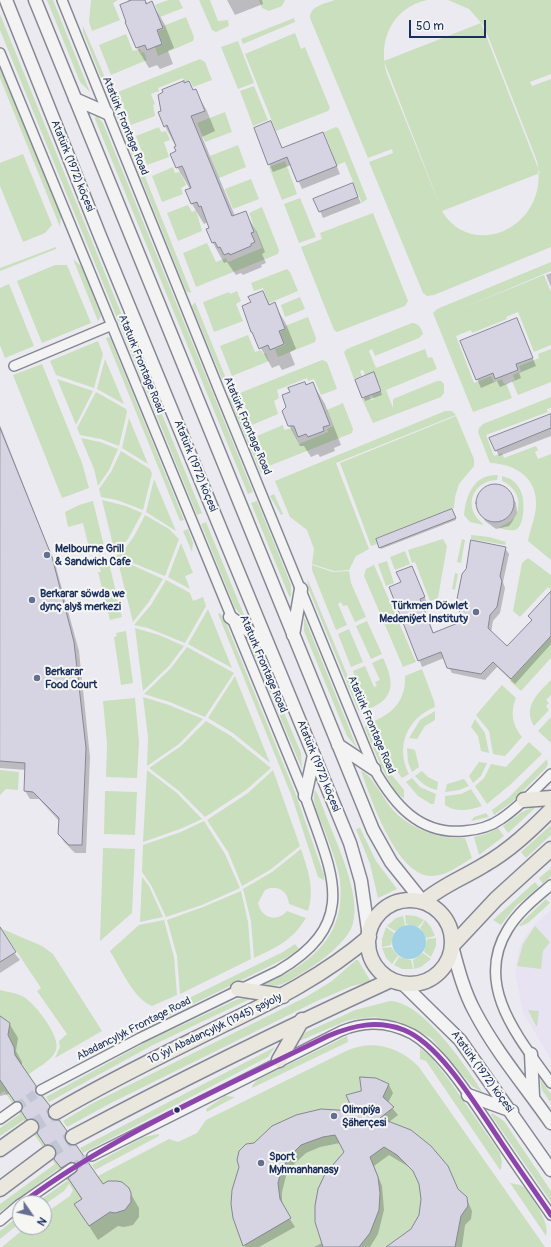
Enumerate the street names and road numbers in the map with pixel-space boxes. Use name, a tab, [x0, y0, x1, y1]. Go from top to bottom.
street label: Atatürk Frontage Road	[99, 75, 151, 177]
street label: Atatürk (1972) köçesi	[48, 118, 96, 214]
street label: Ataturk Frontage Road	[115, 313, 167, 415]
street label: Atatürk Frontage Road	[220, 375, 274, 477]
street label: Atatürk (1972) köçesi	[171, 418, 219, 514]
street label: Ataturk Frontage Road	[236, 613, 290, 715]
street label: Atatürk Frontage Road	[344, 674, 398, 776]
street label: Atatürk (1972) köçesi	[294, 718, 342, 814]
street label: 10 ýyl Abadançylyk (1945) şaýoly	[146, 991, 284, 1067]
street label: Abadancylyk Frontage Road	[75, 994, 193, 1064]
street label: Atatürk (1972) köçesi	[448, 1029, 516, 1115]

